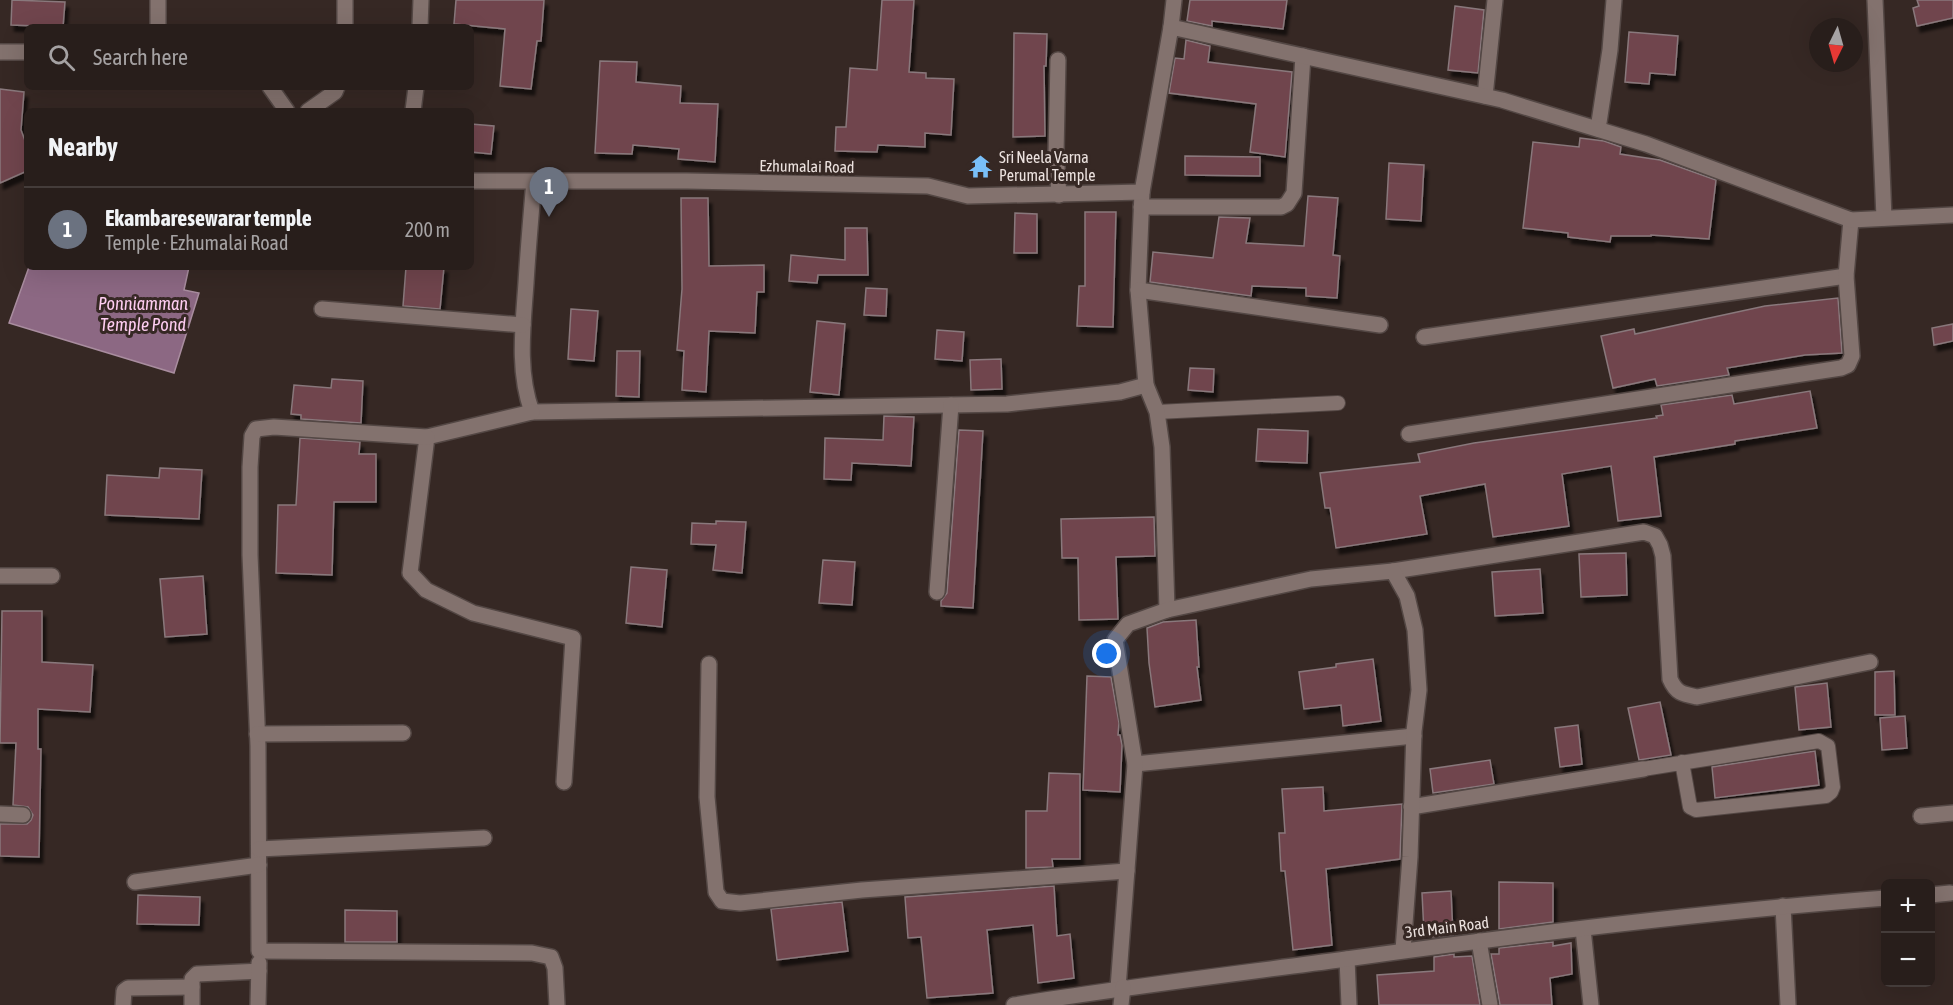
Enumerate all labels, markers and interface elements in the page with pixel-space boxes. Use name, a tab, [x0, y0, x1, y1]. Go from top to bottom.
north arrow	[1809, 18, 1863, 72]
search box	[24, 24, 474, 90]
icon: search	[45, 41, 78, 74]
text: Search here	[93, 44, 188, 70]
text: Nearby	[48, 132, 118, 162]
place label: Sri Neela Varna Perumal Temple	[999, 148, 1096, 185]
temple icon: Sri Neela Varna Perumal Temple	[968, 153, 994, 179]
street label: Ezhumalai Road	[759, 156, 855, 176]
pin: 1	[530, 168, 568, 217]
text: Ekambaresewarar temple	[105, 205, 312, 231]
text: 1	[63, 218, 72, 241]
text: 200 m	[405, 218, 450, 241]
text: Temple · Ezhumalai Road	[105, 231, 288, 254]
water label: Ponniamman Temple Pond	[98, 293, 188, 335]
your location	[1092, 639, 1121, 668]
map controls	[1881, 879, 1935, 987]
button: +	[1881, 879, 1935, 933]
street label: 3rd Main Road	[1404, 913, 1490, 941]
button: −	[1881, 933, 1935, 987]

